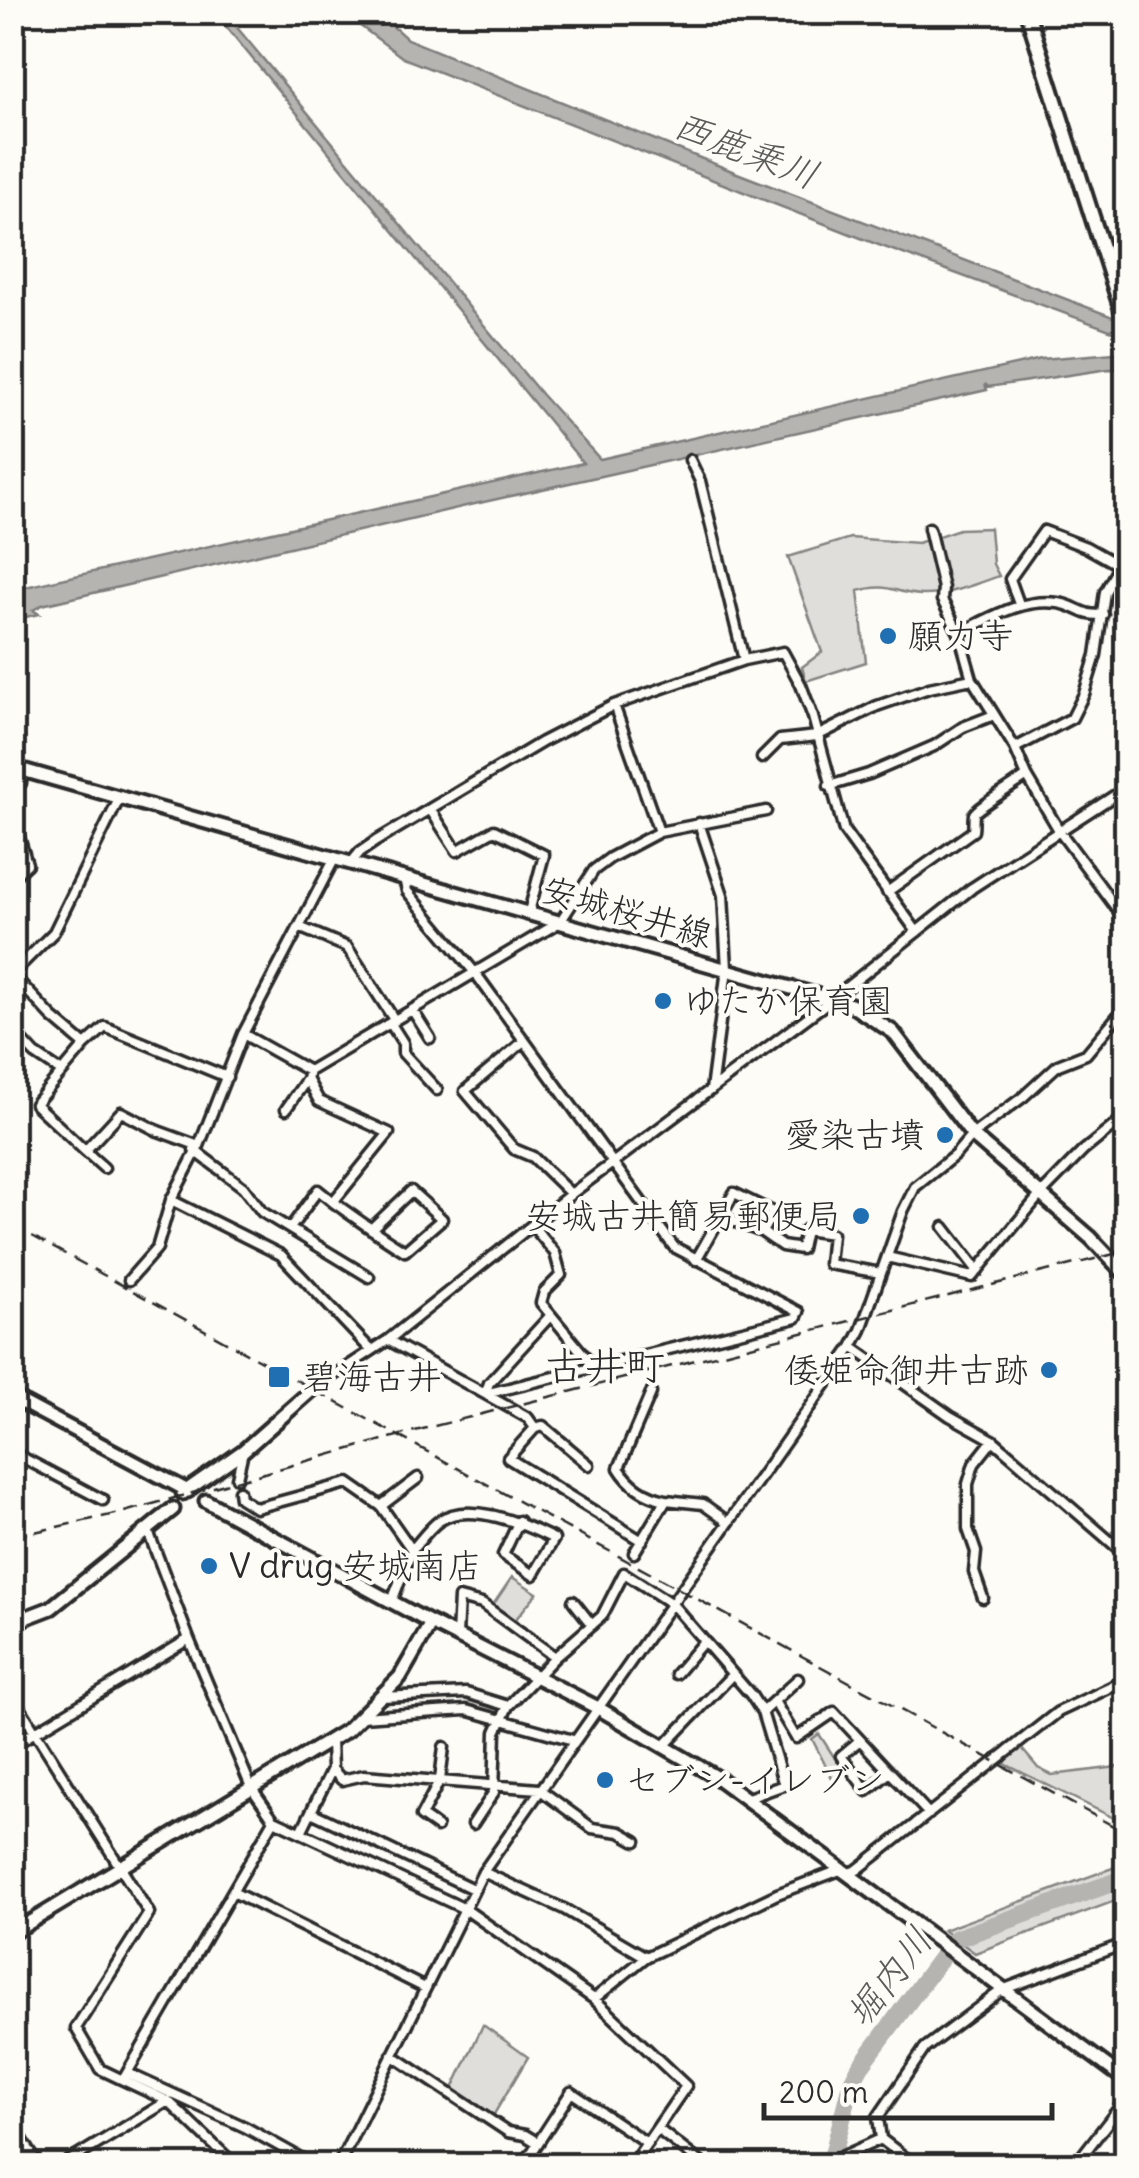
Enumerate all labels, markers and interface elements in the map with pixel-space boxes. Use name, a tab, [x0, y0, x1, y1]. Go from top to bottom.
water label: 西鹿乗川	[667, 100, 826, 199]
place label: 願力寺	[908, 613, 1013, 657]
marker: 願力寺	[877, 625, 899, 647]
street label: 安城桜井線	[537, 866, 717, 956]
place label: ゆたか保育園	[683, 978, 893, 1022]
marker: ゆたか保育園	[652, 990, 674, 1012]
place label: 愛染古墳	[785, 1112, 925, 1156]
marker: 愛染古墳	[934, 1124, 956, 1146]
place label: 安城古井簡易郵便局	[526, 1193, 841, 1237]
marker: 安城古井簡易郵便局	[850, 1205, 872, 1227]
district label: 古井町	[545, 1341, 665, 1391]
place label: 倭姫命御井古跡	[784, 1347, 1029, 1391]
place label: 碧海古井	[302, 1354, 442, 1398]
marker: 倭姫命御井古跡	[1038, 1359, 1060, 1381]
marker: 碧海古井	[266, 1364, 292, 1390]
place label: V drug 安城南店	[229, 1543, 482, 1587]
marker: V drug 安城南店	[198, 1555, 220, 1577]
place label: セブン-イレブン	[625, 1757, 885, 1801]
marker: セブン-イレブン	[594, 1769, 616, 1791]
water label: 堀内川	[835, 1917, 942, 2036]
scale bar	[764, 2058, 1052, 2120]
text: 200 m	[779, 2073, 868, 2111]

